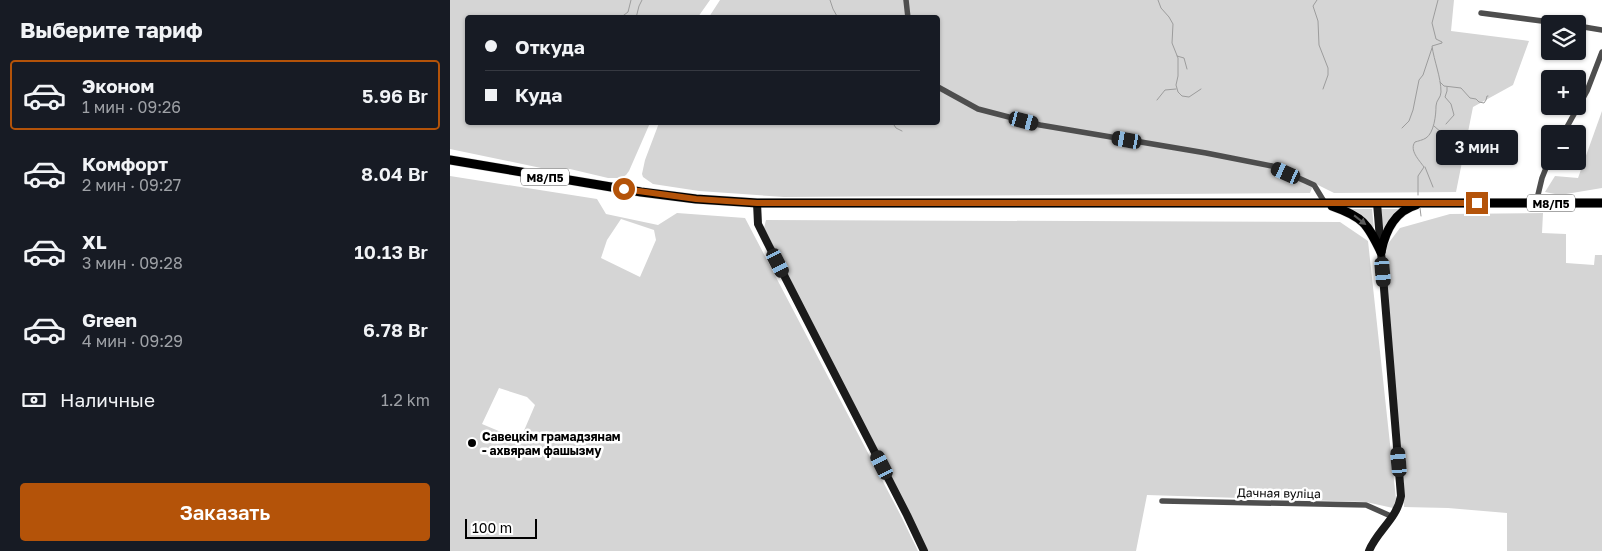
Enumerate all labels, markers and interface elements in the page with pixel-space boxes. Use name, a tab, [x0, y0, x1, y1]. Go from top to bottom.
map controls	[1541, 15, 1586, 170]
button: layers	[1541, 15, 1586, 60]
text: Выберите тариф	[20, 16, 203, 43]
text: Откуда	[515, 35, 585, 58]
button: +	[1541, 70, 1586, 115]
icon: car	[22, 73, 67, 118]
text: Эконом	[82, 74, 154, 97]
text: Куда	[515, 83, 562, 106]
text: 5.96 Br	[362, 84, 428, 107]
text: 1 мин · 09:26	[82, 97, 181, 117]
car	[1007, 110, 1040, 132]
button: −	[1541, 125, 1586, 170]
car	[1110, 130, 1143, 150]
callout: 3 мин	[1436, 130, 1518, 166]
text: 3 мин	[1455, 137, 1499, 157]
icon: car	[22, 151, 67, 196]
text: Комфорт	[82, 152, 168, 175]
car	[1269, 160, 1302, 186]
text: 8.04 Br	[361, 162, 428, 185]
road number: М8/П5	[521, 168, 569, 186]
text: 2 мин · 09:27	[82, 175, 181, 195]
route start	[613, 178, 635, 200]
route end	[1466, 192, 1488, 214]
road number: М8/П5	[1527, 194, 1575, 212]
one-way arrow	[1353, 214, 1366, 225]
icon: car	[22, 229, 67, 274]
text: XL	[82, 230, 107, 253]
text: 10.13 Br	[354, 240, 428, 263]
car	[764, 246, 791, 280]
text: 3 мин · 09:28	[82, 253, 183, 273]
car	[1374, 256, 1391, 288]
icon: car	[22, 307, 67, 352]
text: Green	[82, 308, 137, 331]
text: 6.78 Br	[363, 318, 428, 341]
text: 4 мин · 09:29	[82, 331, 183, 351]
icon: cash	[20, 386, 48, 414]
text: Наличные	[60, 388, 155, 411]
text: 1.2 km	[381, 390, 430, 410]
place label: Савецкім грамадзянам - ахвярам фашызму	[482, 429, 621, 458]
marker: Савецкім грамадзянам - ахвярам фашызму	[466, 437, 478, 449]
car	[1390, 446, 1407, 478]
car	[868, 448, 895, 482]
button: Заказать	[20, 483, 430, 541]
street label: Дачная вуліца	[1237, 485, 1321, 501]
scale bar	[465, 516, 538, 539]
text: 100 m	[472, 519, 512, 536]

